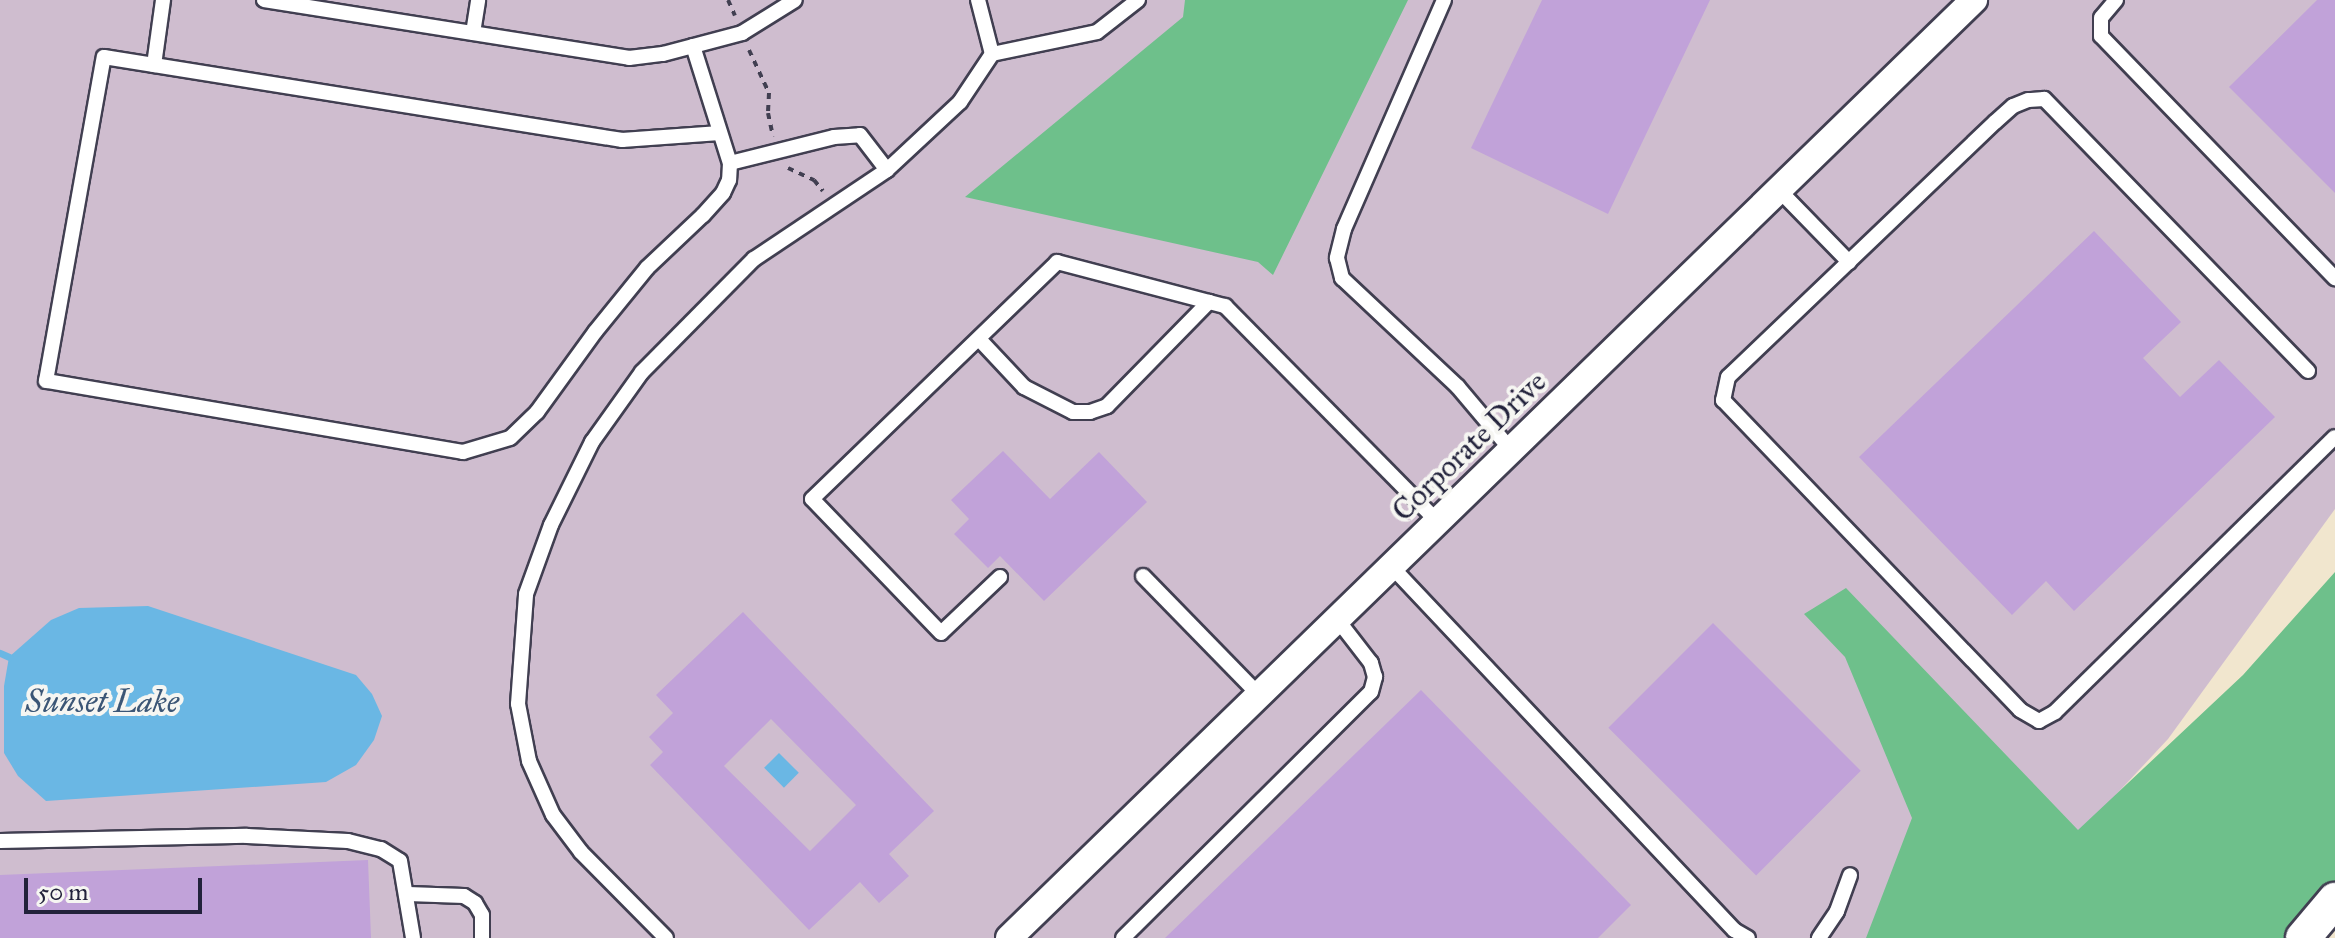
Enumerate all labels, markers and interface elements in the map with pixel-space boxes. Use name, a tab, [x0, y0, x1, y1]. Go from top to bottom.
street label: Corporate Drive	[1385, 364, 1553, 528]
water label: Sunset Lake	[25, 683, 179, 721]
scale bar	[28, 862, 206, 912]
text: 50 m	[38, 877, 88, 907]

